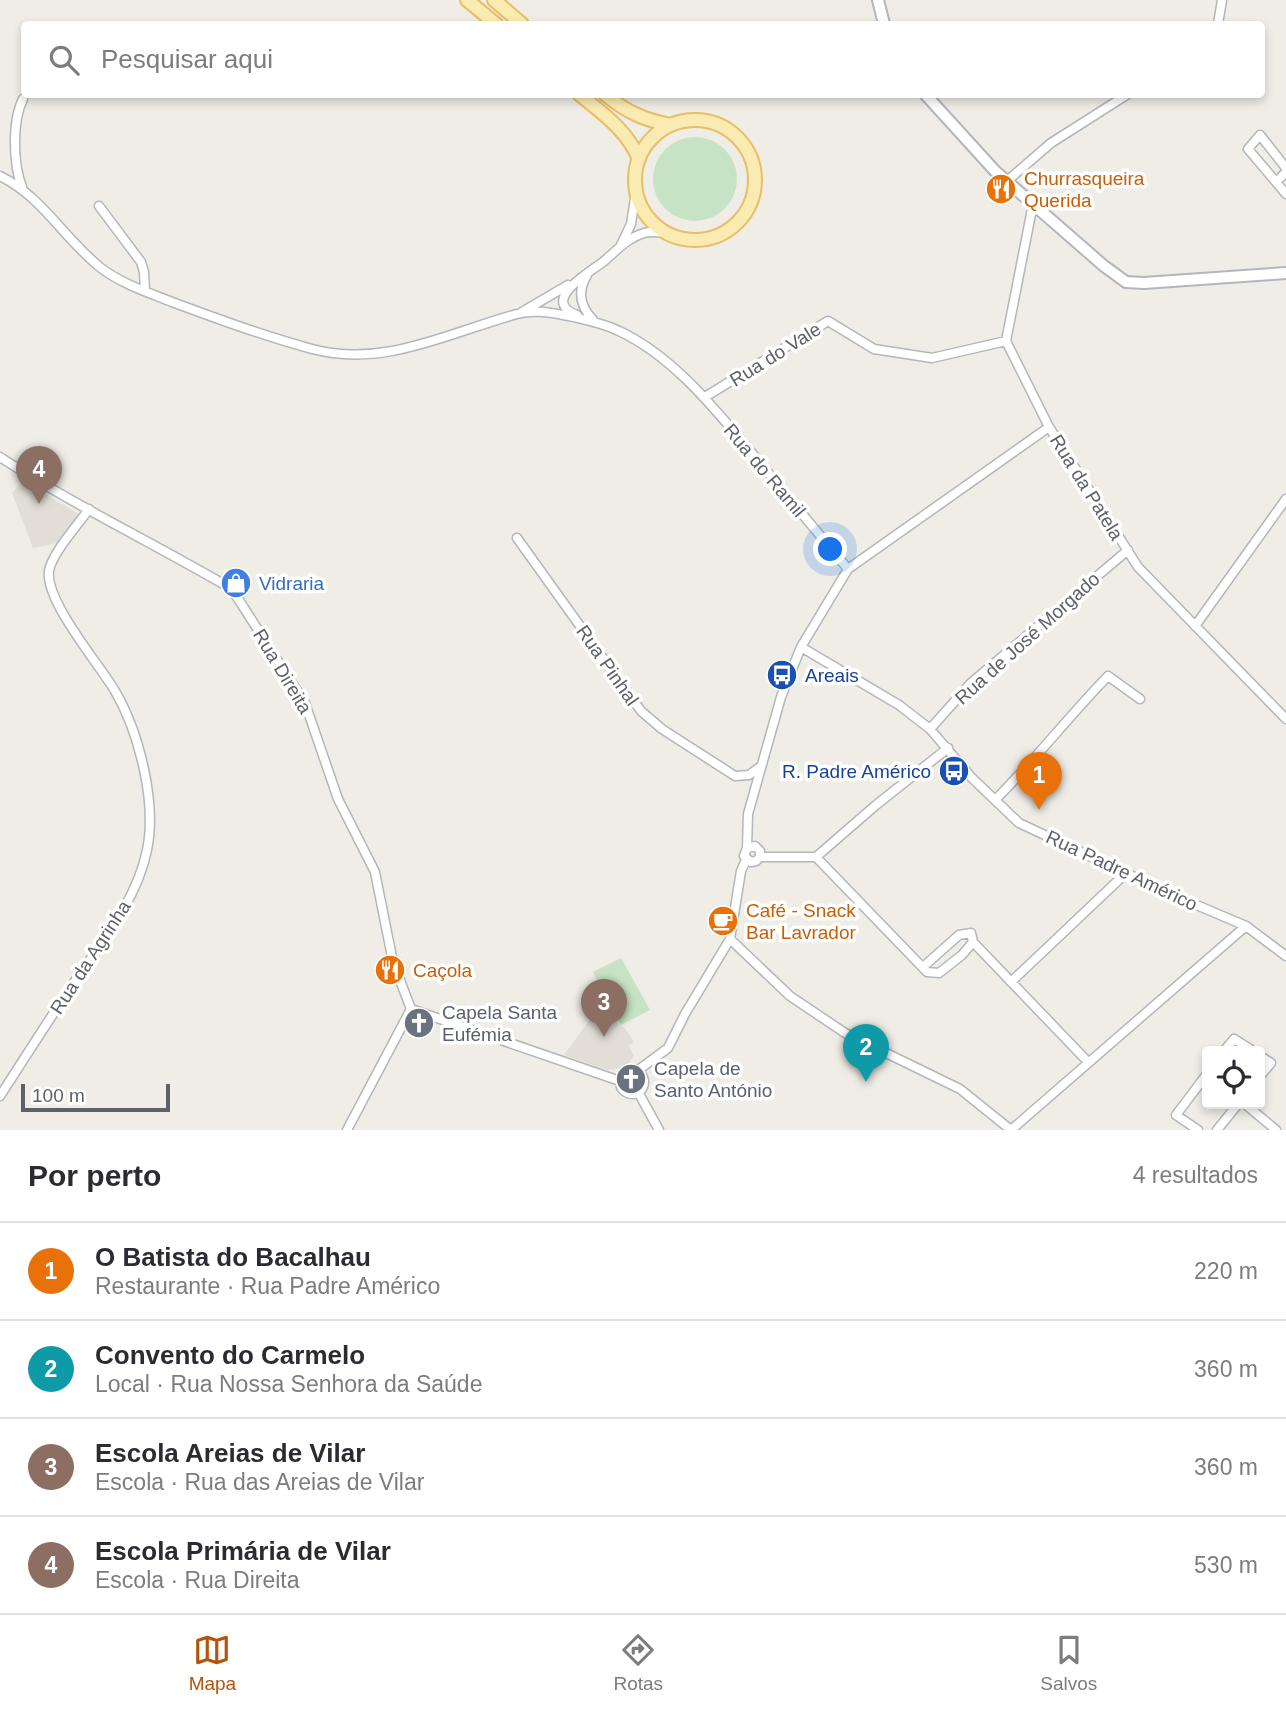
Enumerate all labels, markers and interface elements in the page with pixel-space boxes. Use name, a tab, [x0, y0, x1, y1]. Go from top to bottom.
search box	[21, 21, 1265, 98]
icon: search	[45, 41, 83, 79]
text: Pesquisar aqui	[101, 44, 273, 74]
place label: Churrasqueira Querida	[1024, 168, 1145, 211]
restaurant icon: Churrasqueira Querida	[984, 172, 1018, 206]
street label: Rua do Vale	[726, 318, 825, 391]
street label: Rua do Ramil	[720, 419, 810, 521]
street label: Rua da Patela	[1046, 431, 1128, 544]
pin: 4	[16, 446, 62, 504]
your location	[813, 532, 847, 566]
shop icon: Vidraria	[219, 566, 253, 600]
street label: Rua de José Morgado	[951, 568, 1104, 709]
place label: Vidraria	[259, 573, 325, 594]
street label: Rua Pinhal	[572, 621, 643, 709]
street label: Rua Direita	[249, 625, 316, 718]
bus stop icon: Areais	[765, 658, 799, 692]
place label: Areais	[805, 665, 859, 686]
pin: 1	[1016, 752, 1062, 810]
bus stop icon: R. Padre Américo	[937, 754, 971, 788]
place label: R. Padre Américo	[782, 761, 931, 782]
street label: Rua Padre Américo	[1043, 826, 1201, 915]
street label: Rua da Agrinha	[46, 896, 135, 1018]
place label: Café - Snack Bar Lavrador	[746, 900, 857, 943]
cafe icon: Café - Snack Bar Lavrador	[706, 904, 740, 938]
restaurant icon: Caçola	[373, 953, 407, 987]
place label: Caçola	[413, 960, 473, 981]
pin: 3	[581, 979, 627, 1037]
place label: Capela Santa Eufémia	[442, 1002, 558, 1045]
church icon: Capela Santa Eufémia	[402, 1006, 436, 1040]
pin: 2	[843, 1024, 889, 1082]
map controls	[1202, 1046, 1265, 1109]
button: locate	[1202, 1046, 1265, 1109]
place label: Capela de Santo António	[654, 1058, 772, 1101]
church icon: Capela de Santo António	[614, 1062, 648, 1096]
scale bar	[21, 1081, 170, 1113]
text: 100 m	[32, 1085, 85, 1106]
text: Por perto	[28, 1159, 161, 1192]
text: 4 resultados	[1133, 1162, 1258, 1188]
text: O Batista do Bacalhau	[95, 1242, 371, 1272]
text: 1	[45, 1258, 57, 1284]
text: 220 m	[1194, 1258, 1258, 1284]
text: Restaurante · Rua Padre Américo	[95, 1273, 440, 1299]
text: Convento do Carmelo	[95, 1340, 365, 1370]
text: 2	[45, 1356, 57, 1382]
text: 360 m	[1194, 1356, 1258, 1382]
text: Local · Rua Nossa Senhora da Saúde	[95, 1371, 482, 1397]
text: Escola Areias de Vilar	[95, 1438, 365, 1468]
text: 3	[45, 1454, 57, 1480]
text: 360 m	[1194, 1454, 1258, 1480]
text: Escola · Rua das Areias de Vilar	[95, 1469, 424, 1495]
text: Escola Primária de Vilar	[95, 1536, 391, 1566]
text: 4	[45, 1552, 57, 1578]
text: 530 m	[1194, 1552, 1258, 1578]
text: Escola · Rua Direita	[95, 1567, 300, 1593]
tab: Mapa	[189, 1631, 236, 1695]
tab: Rotas	[613, 1631, 663, 1695]
tab: Salvos	[1040, 1631, 1097, 1695]

